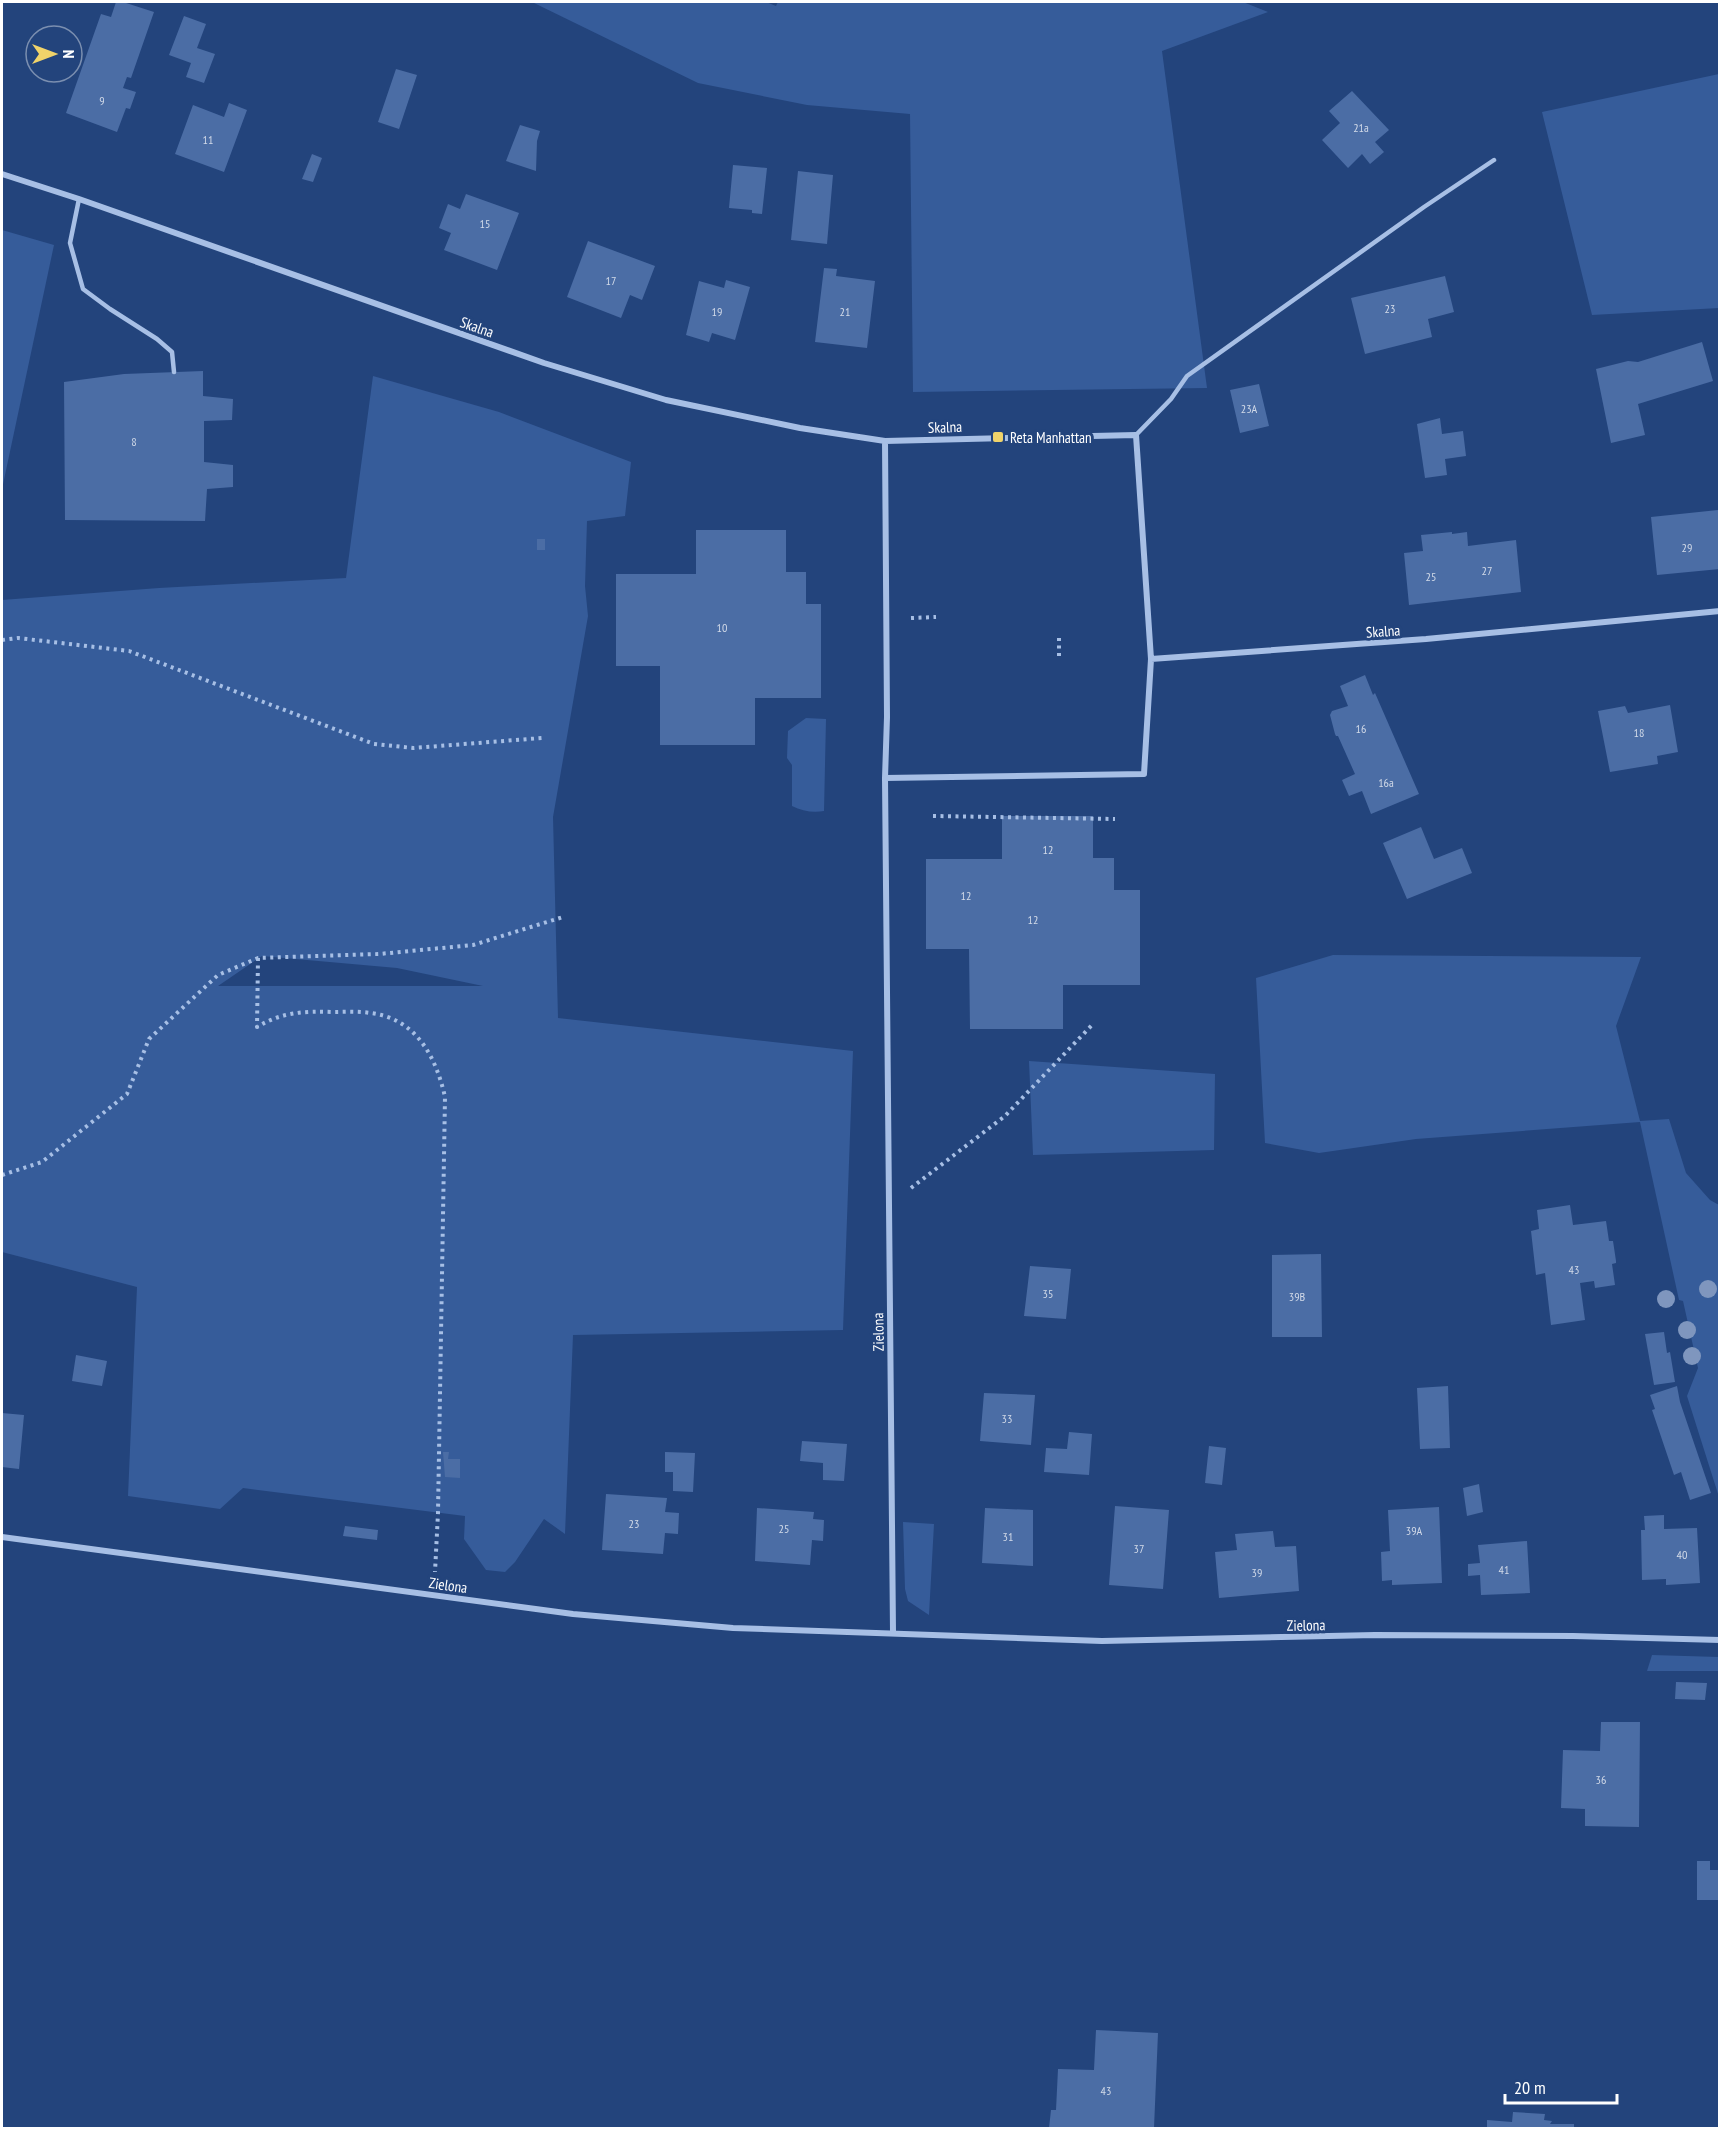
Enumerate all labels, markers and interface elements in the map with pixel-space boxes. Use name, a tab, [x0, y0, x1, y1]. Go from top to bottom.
north arrow	[24, 24, 84, 84]
text: N	[59, 50, 79, 58]
house number: 9	[99, 93, 105, 108]
house number: 21a	[1353, 120, 1369, 135]
house number: 11	[203, 132, 213, 147]
house number: 15	[480, 216, 490, 231]
house number: 17	[606, 273, 616, 288]
house number: 23	[1385, 301, 1395, 316]
house number: 19	[712, 304, 722, 319]
house number: 21	[840, 304, 850, 319]
street label: Skalna	[458, 312, 496, 342]
house number: 23A	[1241, 401, 1258, 416]
street label: Skalna	[928, 417, 962, 437]
place label: Reta Manhattan	[1010, 428, 1092, 447]
marker: Reta Manhattan	[991, 430, 1005, 444]
house number: 8	[131, 434, 137, 449]
house number: 29	[1682, 540, 1692, 555]
house number: 27	[1482, 563, 1492, 578]
house number: 25	[1426, 569, 1436, 584]
house number: 10	[717, 620, 727, 635]
street label: Skalna	[1365, 620, 1401, 642]
house number: 16	[1356, 721, 1366, 736]
house number: 18	[1634, 725, 1644, 740]
house number: 16a	[1378, 775, 1394, 790]
house number: 12	[1043, 842, 1053, 857]
house number: 12	[961, 888, 971, 903]
house number: 12	[1028, 912, 1038, 927]
house number: 43	[1569, 1262, 1579, 1277]
house number: 35	[1043, 1286, 1053, 1301]
house number: 39B	[1289, 1289, 1306, 1304]
street label: Zielona	[868, 1313, 888, 1351]
house number: 33	[1002, 1411, 1012, 1426]
house number: 23	[629, 1516, 639, 1531]
house number: 25	[779, 1521, 789, 1536]
house number: 39A	[1406, 1523, 1423, 1538]
house number: 31	[1003, 1529, 1013, 1544]
house number: 37	[1134, 1541, 1144, 1556]
house number: 40	[1677, 1547, 1687, 1562]
house number: 41	[1499, 1562, 1509, 1577]
house number: 39	[1252, 1565, 1262, 1580]
street label: Zielona	[428, 1573, 468, 1597]
street label: Zielona	[1287, 1615, 1325, 1635]
house number: 36	[1596, 1772, 1606, 1787]
scale bar	[1505, 2067, 1618, 2105]
text: 20 m	[1514, 2076, 1546, 2099]
house number: 43	[1101, 2083, 1111, 2098]

